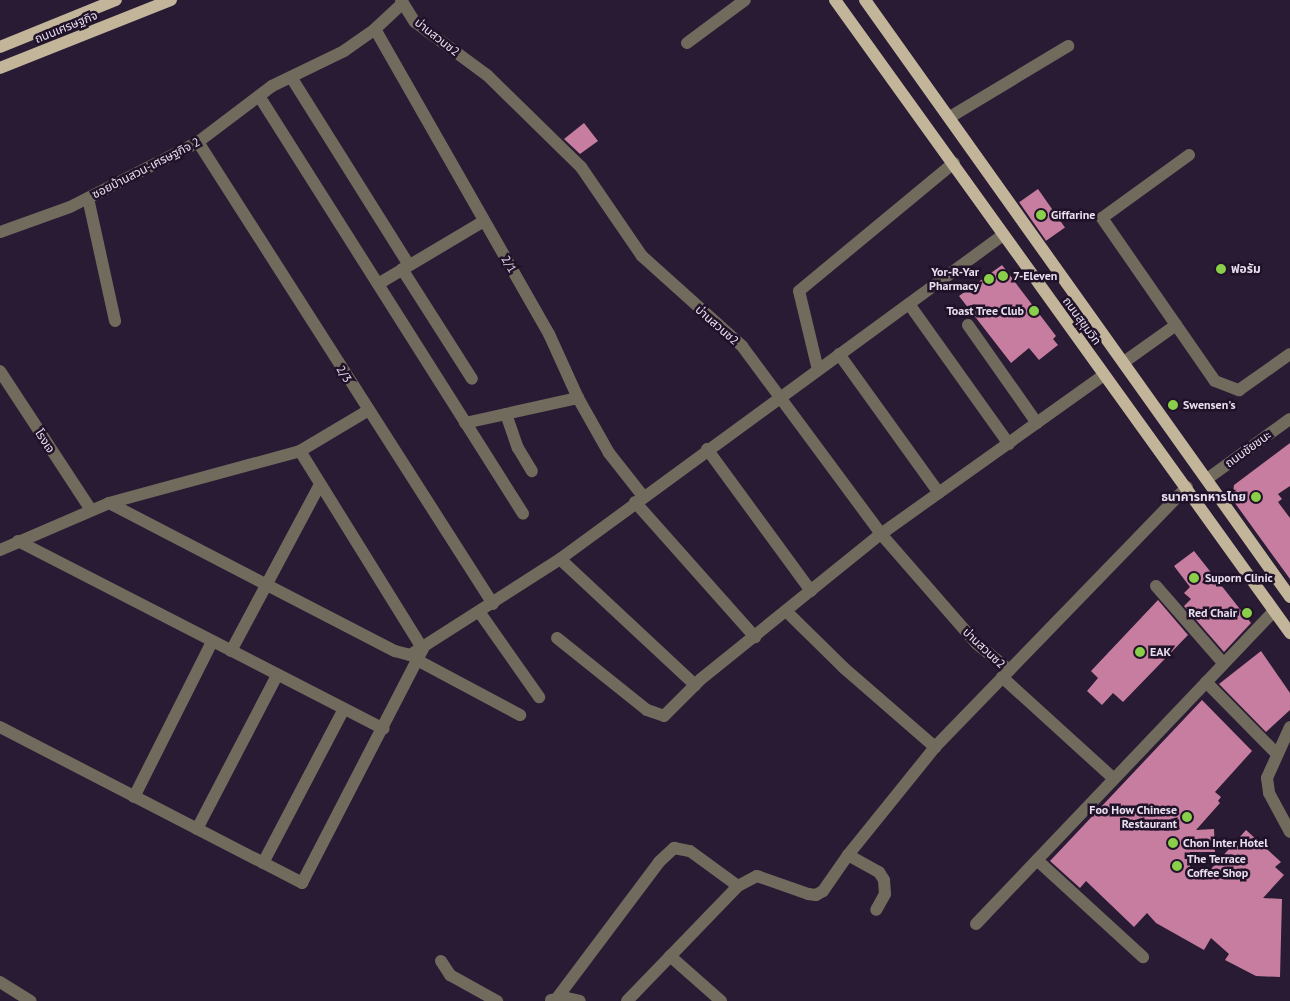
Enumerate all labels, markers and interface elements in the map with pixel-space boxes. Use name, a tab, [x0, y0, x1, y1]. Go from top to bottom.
street label: ถนนเศรษฐกิจ	[32, 8, 100, 46]
street label: บ่านสวนซ2	[412, 15, 462, 59]
street label: ซอยบ้านสวน-เศรษฐกิจ 2	[90, 135, 202, 201]
place label: Giffarine	[1051, 208, 1095, 222]
marker: Giffarine	[1035, 209, 1047, 221]
street label: 2/1	[498, 253, 520, 275]
place label: ฟอรัม	[1231, 262, 1261, 276]
marker: ฟอรัม	[1215, 263, 1227, 275]
place label: Yor-R-Yar Pharmacy	[929, 265, 979, 293]
place label: 7-Eleven	[1013, 269, 1057, 283]
marker: 7-Eleven	[997, 270, 1009, 282]
marker: Yor-R-Yar Pharmacy	[983, 273, 995, 285]
street label: ถนนสุขุมวิท	[1060, 294, 1104, 348]
street label: บ่านสวนซ2	[692, 302, 742, 348]
place label: Toast Tree Club	[946, 304, 1024, 318]
marker: Toast Tree Club	[1028, 305, 1040, 317]
street label: 2/3	[333, 363, 355, 385]
place label: Swensen's	[1183, 398, 1235, 412]
marker: Swensen's	[1167, 399, 1179, 411]
street label: โรงเจ	[32, 426, 58, 456]
street label: ถนนชัยชนะ	[1222, 427, 1274, 471]
place label: ธนาคารทหารไทย	[1161, 490, 1246, 504]
marker: ธนาคารทหารไทย	[1250, 491, 1262, 503]
marker: Suporn Clinic	[1187, 571, 1201, 585]
place label: Suporn Clinic	[1205, 571, 1273, 585]
place label: Red Chair	[1188, 606, 1237, 620]
marker: Red Chair	[1241, 607, 1253, 619]
street label: บ่านสวนซ2	[960, 625, 1008, 671]
place label: EAK	[1150, 645, 1171, 659]
marker: EAK	[1134, 646, 1146, 658]
place label: Foo How Chinese Restaurant	[1089, 803, 1177, 831]
marker: Foo How Chinese Restaurant	[1181, 811, 1193, 823]
place label: Chon Inter Hotel	[1183, 836, 1268, 850]
marker: Chon Inter Hotel	[1167, 837, 1179, 849]
place label: The Terrace Coffee Shop	[1187, 852, 1248, 880]
marker: The Terrace Coffee Shop	[1171, 860, 1183, 872]

